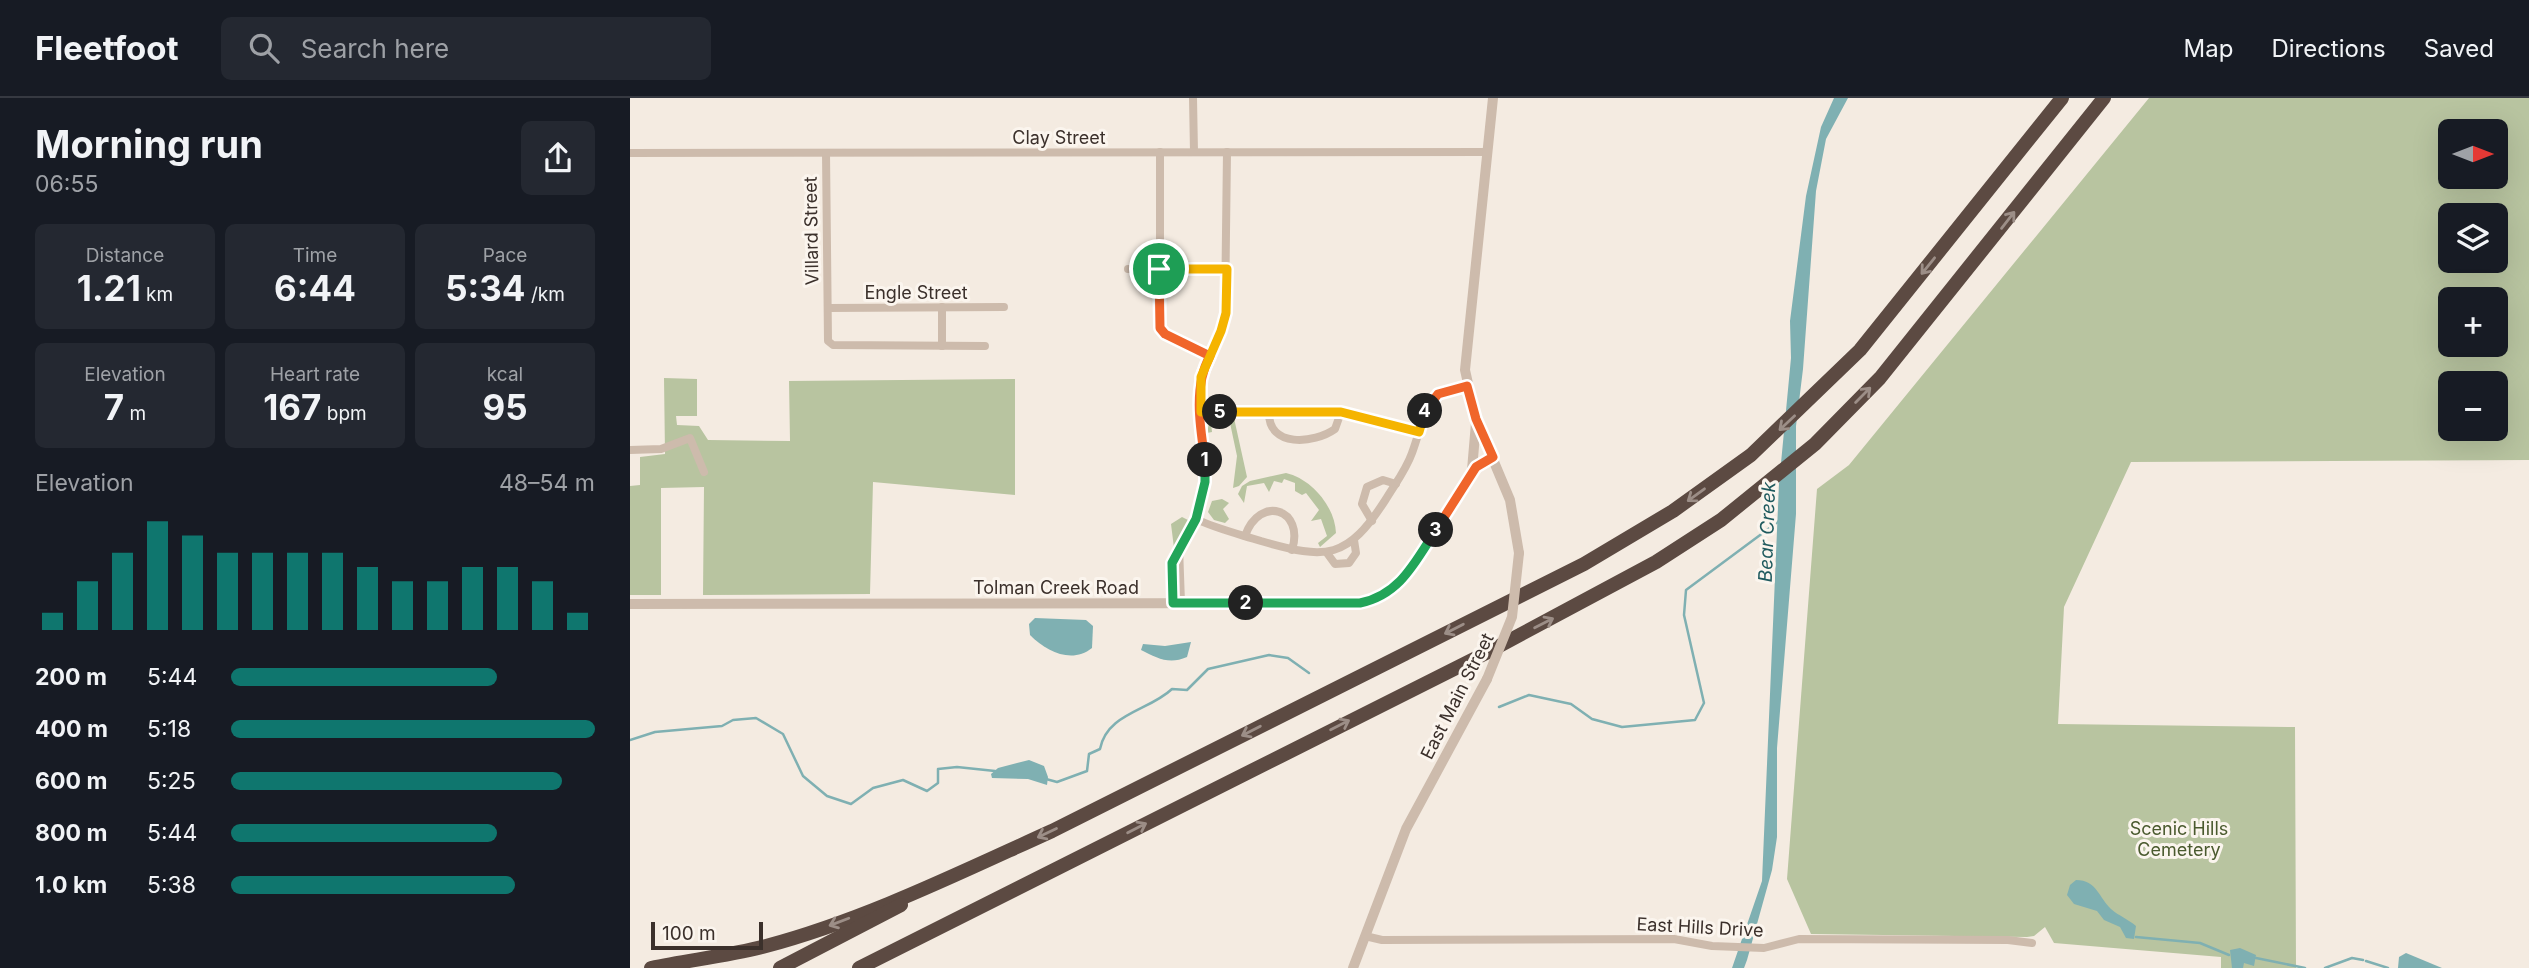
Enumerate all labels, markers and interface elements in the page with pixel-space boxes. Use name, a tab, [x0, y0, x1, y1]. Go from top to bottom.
search box	[221, 17, 711, 80]
text: Fleetfoot	[35, 28, 179, 68]
icon: search	[245, 29, 283, 67]
text: Search here	[301, 33, 449, 64]
text: Map	[2184, 34, 2233, 63]
text: Directions	[2271, 34, 2386, 63]
text: Saved	[2424, 34, 2494, 63]
north arrow	[2438, 119, 2508, 189]
map controls	[2438, 119, 2508, 441]
text: Morning run	[35, 121, 263, 167]
button: share	[521, 121, 595, 195]
street label: Clay Street	[1012, 127, 1106, 148]
text: 06:55	[35, 170, 98, 198]
street label: Villard Street	[800, 176, 822, 286]
button: layers	[2438, 203, 2508, 273]
one-way arrow	[2000, 211, 2015, 230]
pin	[1129, 239, 1189, 299]
text: Distance	[86, 244, 164, 267]
text: Time	[293, 244, 337, 267]
text: Pace	[483, 244, 527, 267]
icon: arrive	[1140, 250, 1178, 288]
one-way arrow	[1921, 257, 1936, 275]
text: 1.21	[77, 267, 141, 309]
text: 6:44	[274, 267, 356, 309]
text: 5:34	[445, 267, 526, 309]
street label: Engle Street	[864, 282, 968, 303]
text: km	[141, 283, 173, 306]
text: /km	[526, 283, 565, 306]
button: +	[2438, 287, 2508, 357]
text: Elevation	[84, 363, 166, 386]
text: Heart rate	[270, 363, 360, 386]
text: kcal	[487, 363, 523, 386]
button: −	[2438, 371, 2508, 441]
text: 7	[104, 386, 124, 428]
text: 167	[263, 386, 321, 428]
text: 95	[482, 386, 528, 428]
one-way arrow	[1854, 387, 1871, 404]
pin: 5	[1202, 394, 1238, 430]
pin: 4	[1408, 394, 1442, 428]
text: 4	[1418, 399, 1431, 422]
text: 5	[1213, 400, 1226, 423]
text: m	[124, 402, 146, 425]
text: bpm	[321, 402, 367, 425]
one-way arrow	[1779, 414, 1796, 431]
pin: 1	[1188, 442, 1222, 478]
text: 1	[1200, 448, 1209, 471]
text: Elevation	[35, 469, 134, 497]
text: 48–54 m	[499, 469, 595, 497]
water label: Bear Creek	[1754, 481, 1780, 583]
one-way arrow	[1686, 487, 1705, 502]
pin: 3	[1418, 512, 1454, 548]
text: 3	[1429, 518, 1442, 541]
street label: Tolman Creek Road	[973, 577, 1139, 598]
pin: 2	[1228, 586, 1264, 620]
text: 2	[1240, 591, 1251, 614]
one-way arrow	[1533, 616, 1554, 629]
one-way arrow	[1444, 623, 1465, 637]
street label: East Main Street	[1416, 629, 1498, 763]
text: 200 m	[35, 663, 107, 691]
text: 5:44	[147, 663, 197, 691]
text: 400 m	[35, 715, 108, 743]
text: 5:18	[147, 715, 191, 743]
one-way arrow	[1329, 717, 1350, 731]
one-way arrow	[1241, 725, 1262, 739]
text: 600 m	[35, 767, 107, 795]
text: 5:25	[147, 767, 196, 795]
park label: Scenic Hills Cemetery	[2130, 818, 2228, 860]
text: 800 m	[35, 819, 107, 847]
text: 5:44	[147, 819, 197, 847]
one-way arrow	[1126, 820, 1147, 834]
one-way arrow	[1037, 827, 1059, 840]
text: 1.0 km	[35, 871, 107, 899]
text: 5:38	[147, 871, 196, 899]
street label: East Hills Drive	[1636, 913, 1764, 941]
one-way arrow	[829, 916, 851, 929]
scale bar	[651, 919, 763, 951]
text: 100 m	[662, 922, 716, 945]

